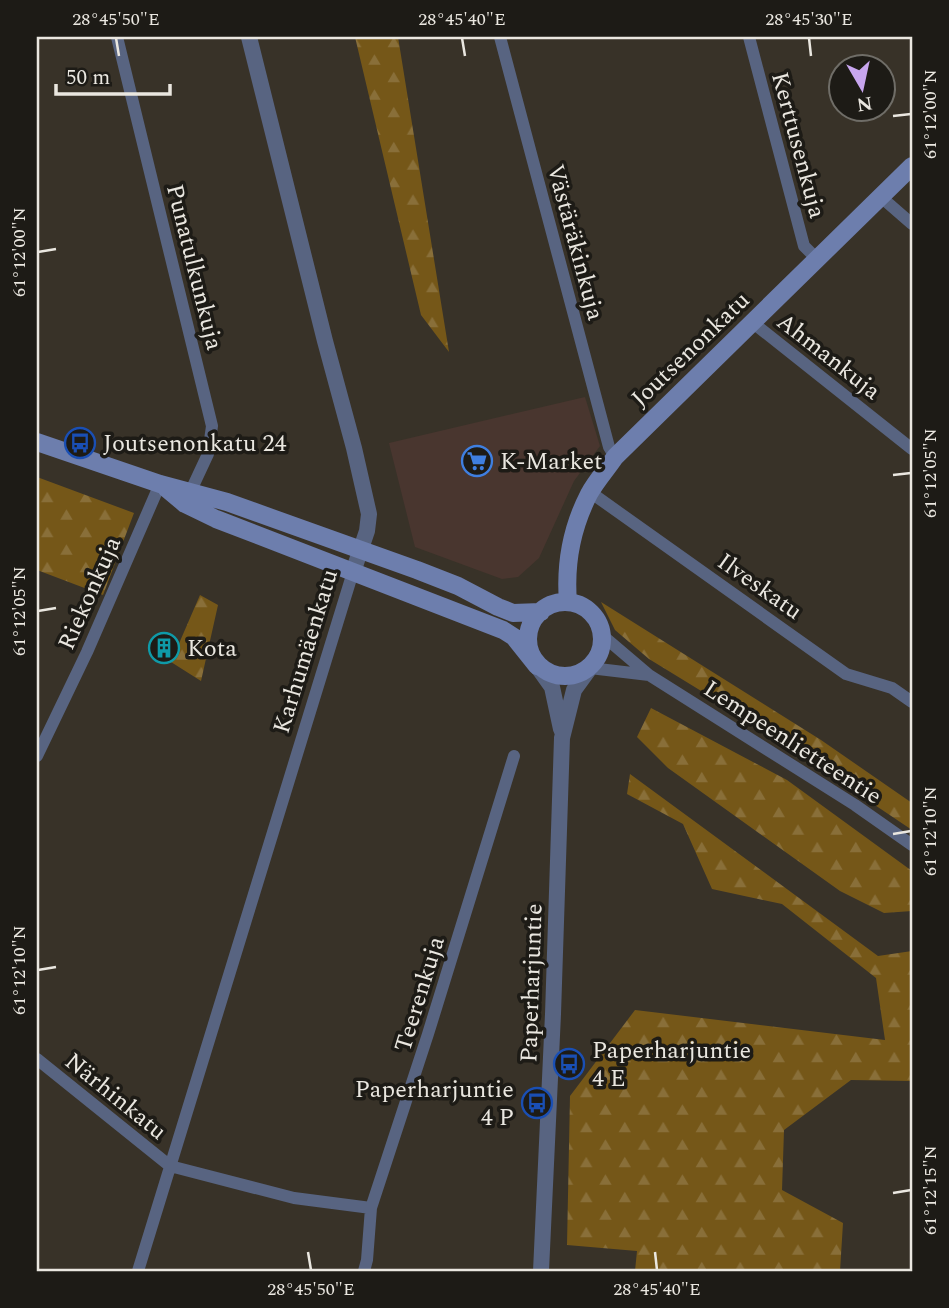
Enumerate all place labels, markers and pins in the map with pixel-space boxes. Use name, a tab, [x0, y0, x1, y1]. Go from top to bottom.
bus stop icon: Joutsenonkatu 24	[63, 426, 97, 460]
place label: Joutsenonkatu 24	[103, 426, 286, 462]
supermarket icon: K-Market	[460, 444, 494, 478]
place label: K-Market	[500, 444, 603, 480]
building icon: Kota	[147, 631, 181, 665]
place label: Kota	[187, 631, 237, 667]
place label: Paperharjuntie 4 E	[592, 1033, 751, 1097]
bus stop icon: Paperharjuntie 4 E	[552, 1047, 586, 1081]
place label: Paperharjuntie 4 P	[355, 1072, 514, 1136]
bus stop icon: Paperharjuntie 4 P	[520, 1086, 554, 1120]

